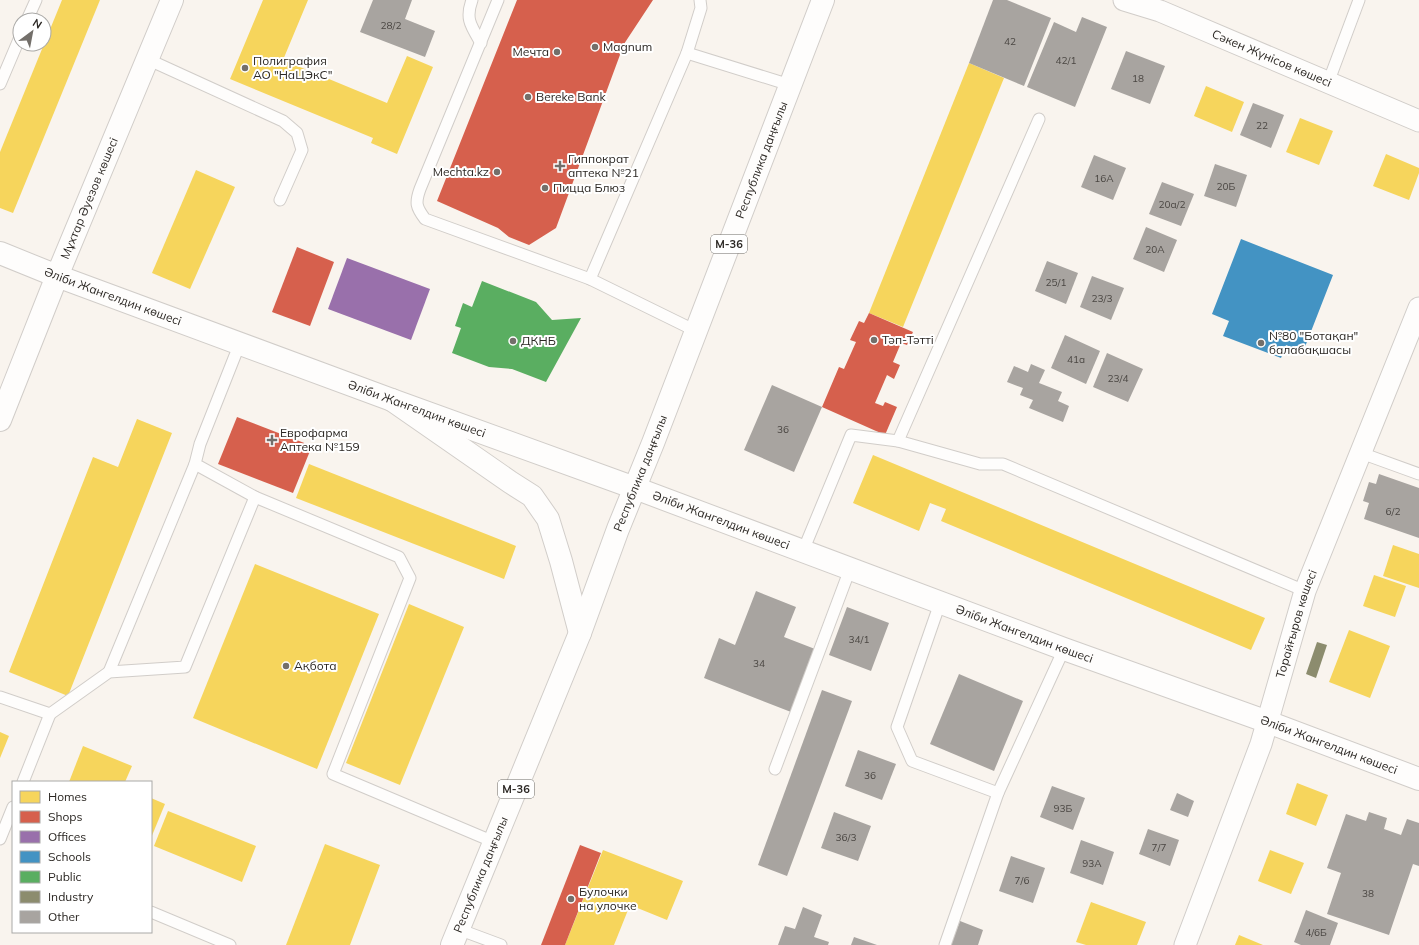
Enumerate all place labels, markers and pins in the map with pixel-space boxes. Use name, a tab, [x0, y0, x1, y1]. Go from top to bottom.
place label: Magnum	[603, 39, 652, 54]
marker: Magnum	[590, 42, 600, 52]
place label: Мечта	[513, 44, 549, 59]
marker: Мечта	[552, 47, 562, 57]
place label: Полиграфия АО "НаЦЭкС"	[253, 53, 332, 82]
marker: Полиграфия АО "НаЦЭкС"	[240, 63, 250, 73]
place label: Bereke Bank	[536, 89, 607, 104]
marker: Bereke Bank	[523, 92, 533, 102]
place label: Гиппократ аптека №21	[568, 151, 639, 180]
marker: Гиппократ аптека №21	[555, 161, 565, 171]
place label: Mechta.kz	[433, 164, 489, 179]
marker: Mechta.kz	[492, 167, 502, 177]
place label: Пицца Блюз	[553, 180, 625, 195]
marker: Пицца Блюз	[540, 183, 550, 193]
place label: №80 "Ботақан" балабақшасы	[1269, 328, 1358, 357]
place label: Тәп-Тәтті	[882, 332, 934, 347]
place label: ДКНБ	[521, 333, 556, 348]
marker: Тәп-Тәтті	[869, 335, 879, 345]
marker: ДКНБ	[508, 336, 518, 346]
marker: №80 "Ботақан" балабақшасы	[1256, 338, 1266, 348]
place label: Еврофарма Аптека №159	[280, 425, 360, 454]
marker: Еврофарма Аптека №159	[267, 435, 277, 445]
place label: Ақбота	[294, 658, 337, 673]
marker: Ақбота	[281, 661, 291, 671]
place label: Булочки на улочке	[579, 884, 637, 913]
marker: Булочки на улочке	[566, 894, 576, 904]

